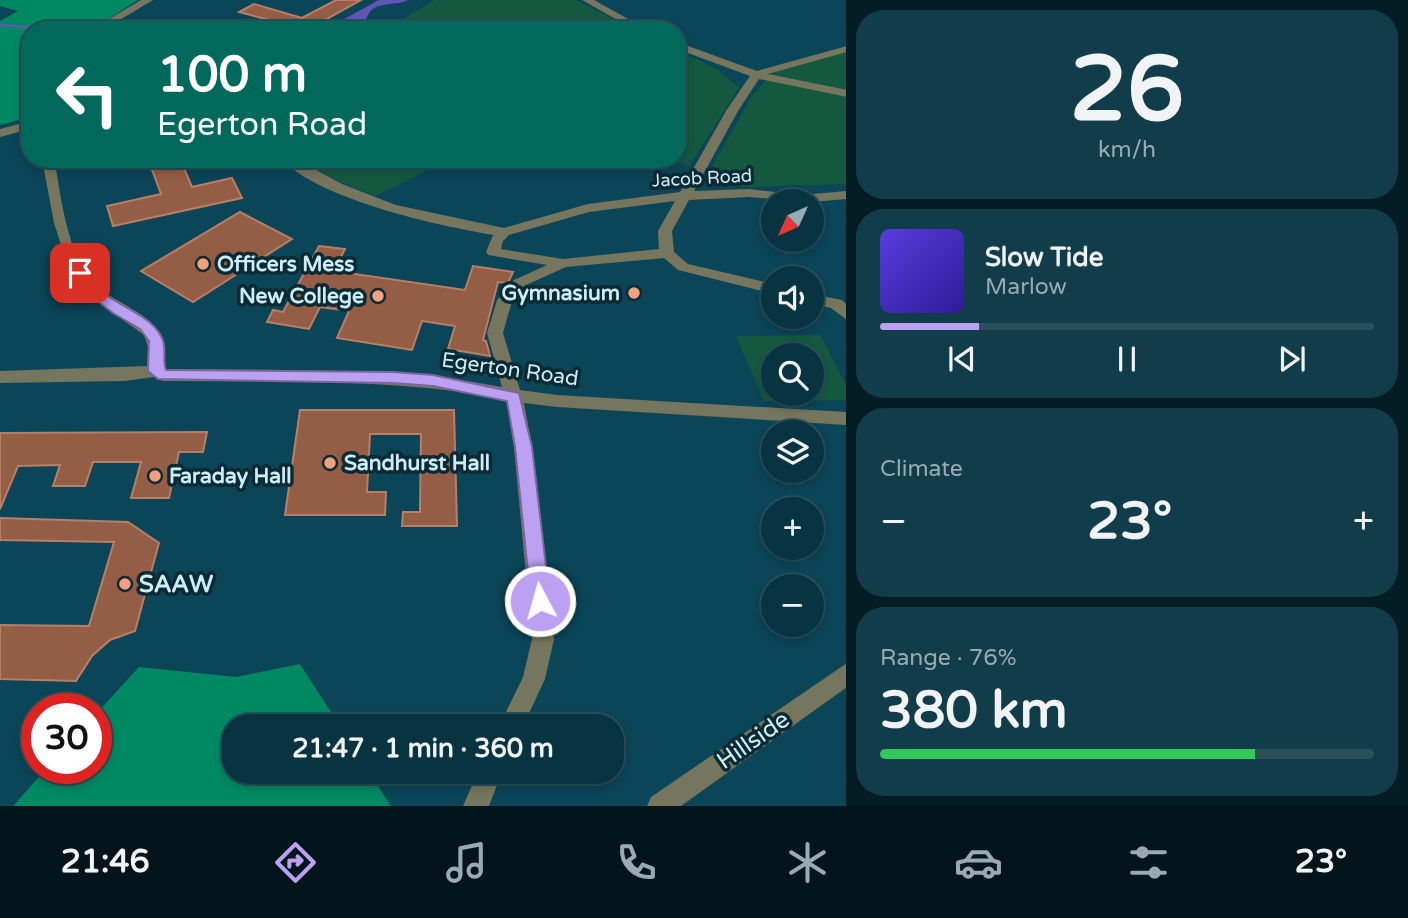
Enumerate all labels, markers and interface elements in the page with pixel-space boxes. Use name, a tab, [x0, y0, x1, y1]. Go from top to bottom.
text: 26	[1070, 35, 1184, 145]
text: 100 m	[157, 46, 307, 105]
icon: left	[42, 49, 133, 140]
text: Egerton Road	[157, 106, 367, 144]
text: km/h	[1098, 136, 1156, 164]
street label: Jacob Road	[651, 164, 753, 192]
north arrow	[761, 189, 824, 252]
map controls	[761, 189, 824, 637]
text: Slow Tide	[985, 242, 1103, 273]
pin	[50, 243, 110, 303]
place label: Officers Mess	[217, 252, 354, 277]
icon: arrive	[61, 254, 99, 292]
marker: Officers Mess	[195, 256, 211, 272]
button: sound	[761, 266, 824, 329]
text: Marlow	[985, 273, 1067, 301]
place label: Gymnasium	[502, 281, 620, 306]
place label: New College	[239, 284, 364, 309]
marker: Gymnasium	[626, 285, 642, 301]
marker: New College	[370, 288, 386, 304]
icon: previous	[943, 340, 981, 378]
icon: pause	[1108, 340, 1146, 378]
icon: next	[1273, 340, 1311, 378]
button: search	[761, 343, 824, 406]
street label: Egerton Road	[440, 348, 580, 391]
button: layers	[761, 420, 824, 483]
place label: Sandhurst Hall	[344, 451, 490, 476]
marker: Sandhurst Hall	[322, 455, 338, 471]
text: Climate	[880, 455, 963, 483]
place label: Faraday Hall	[169, 464, 292, 489]
marker: Faraday Hall	[147, 468, 163, 484]
text: 23°	[1087, 490, 1172, 553]
button: +	[761, 497, 824, 560]
text: −	[880, 499, 907, 545]
text: +	[1353, 499, 1374, 545]
position arrow	[503, 564, 577, 638]
place label: SAAW	[139, 570, 214, 599]
button: −	[761, 574, 824, 637]
marker: SAAW	[117, 576, 133, 592]
text: Range · 76%	[880, 644, 1016, 672]
text: 380 km	[880, 679, 1068, 742]
speed limit sign: 30	[21, 693, 112, 784]
street label: Hillside	[711, 705, 795, 776]
text: 21:47 · 1 min · 360 m	[292, 733, 554, 764]
icon: directions	[271, 838, 320, 887]
icon: music	[442, 838, 491, 887]
icon: phone	[612, 838, 661, 887]
icon: climate	[783, 838, 832, 887]
icon: car	[954, 838, 1003, 887]
icon: filters	[1124, 838, 1173, 887]
text: 21:46	[61, 843, 150, 881]
text: 23°	[1295, 843, 1347, 881]

